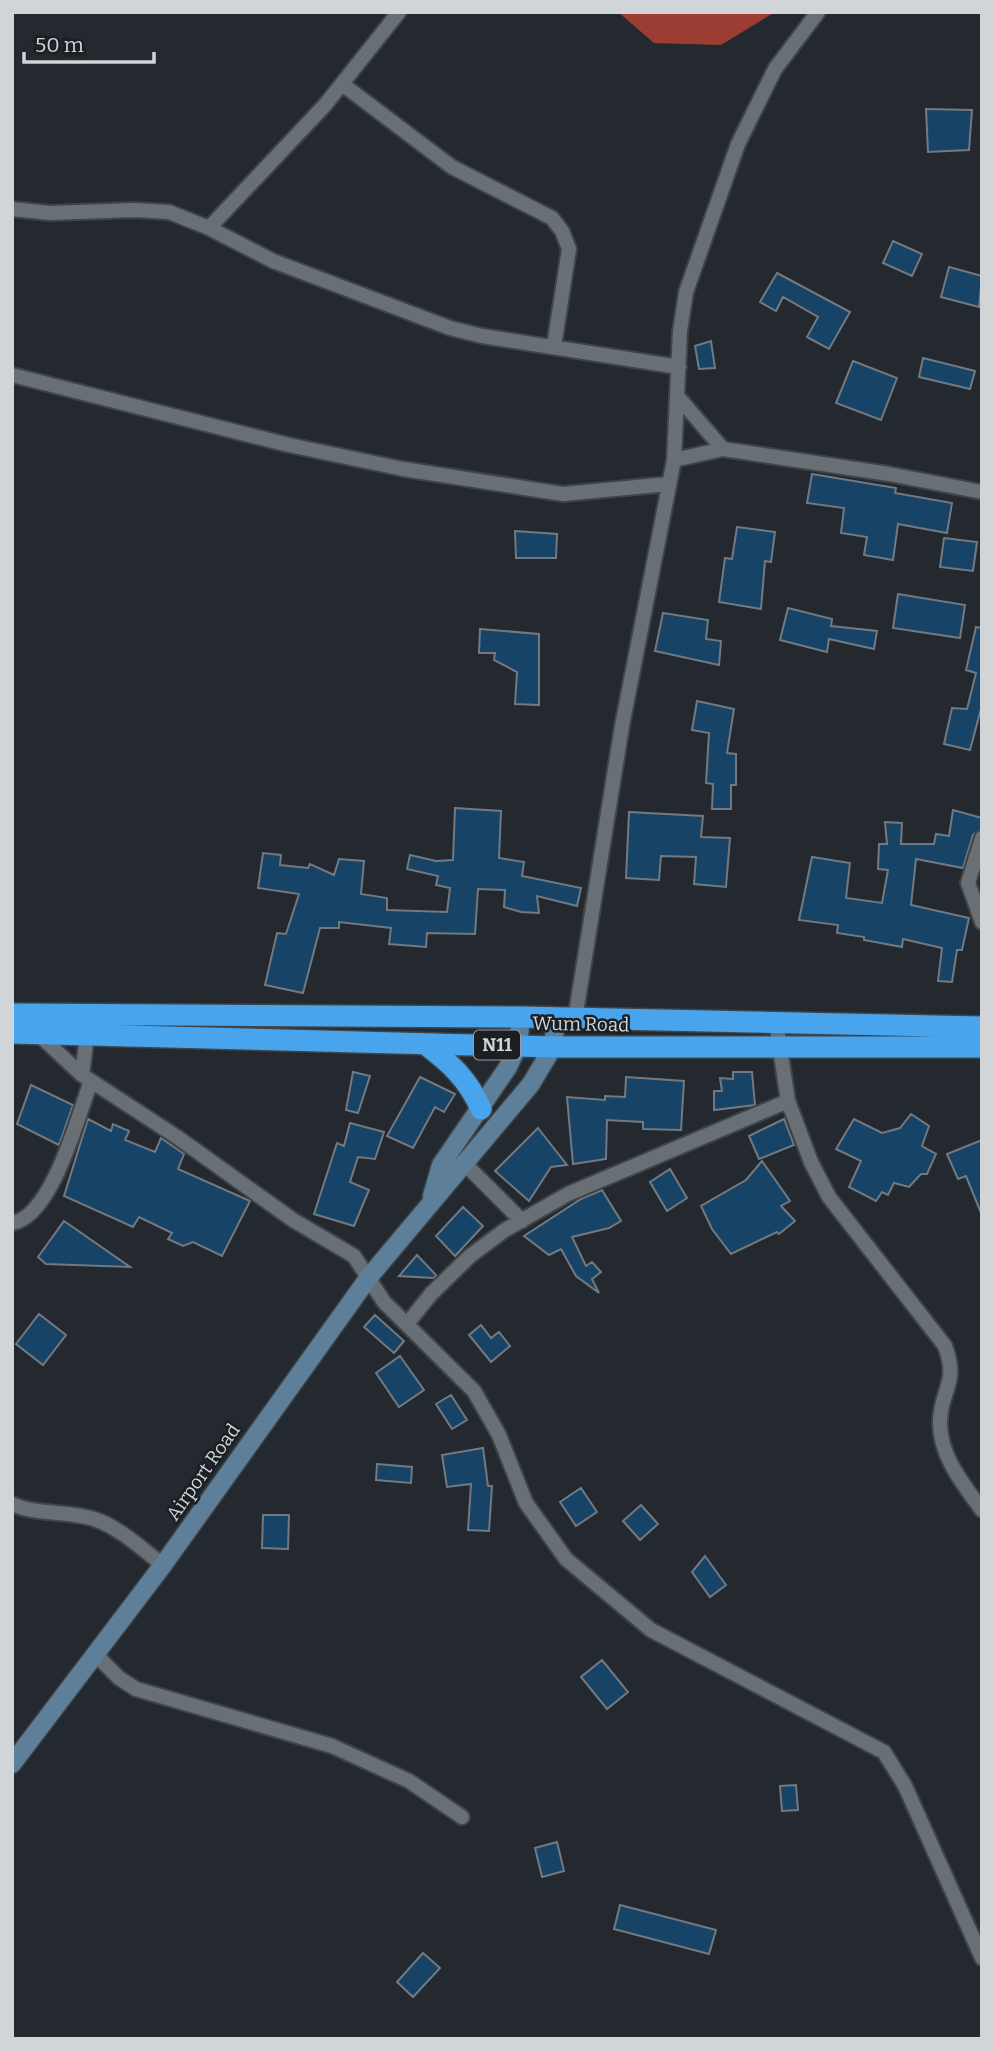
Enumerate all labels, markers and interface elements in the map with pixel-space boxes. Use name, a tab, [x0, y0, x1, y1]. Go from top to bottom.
scale bar	[24, 21, 154, 65]
text: 50 m	[35, 32, 84, 58]
street label: Wum Road	[532, 1012, 630, 1036]
road number: N11	[474, 1030, 520, 1060]
street label: Airport Road	[161, 1419, 245, 1525]

